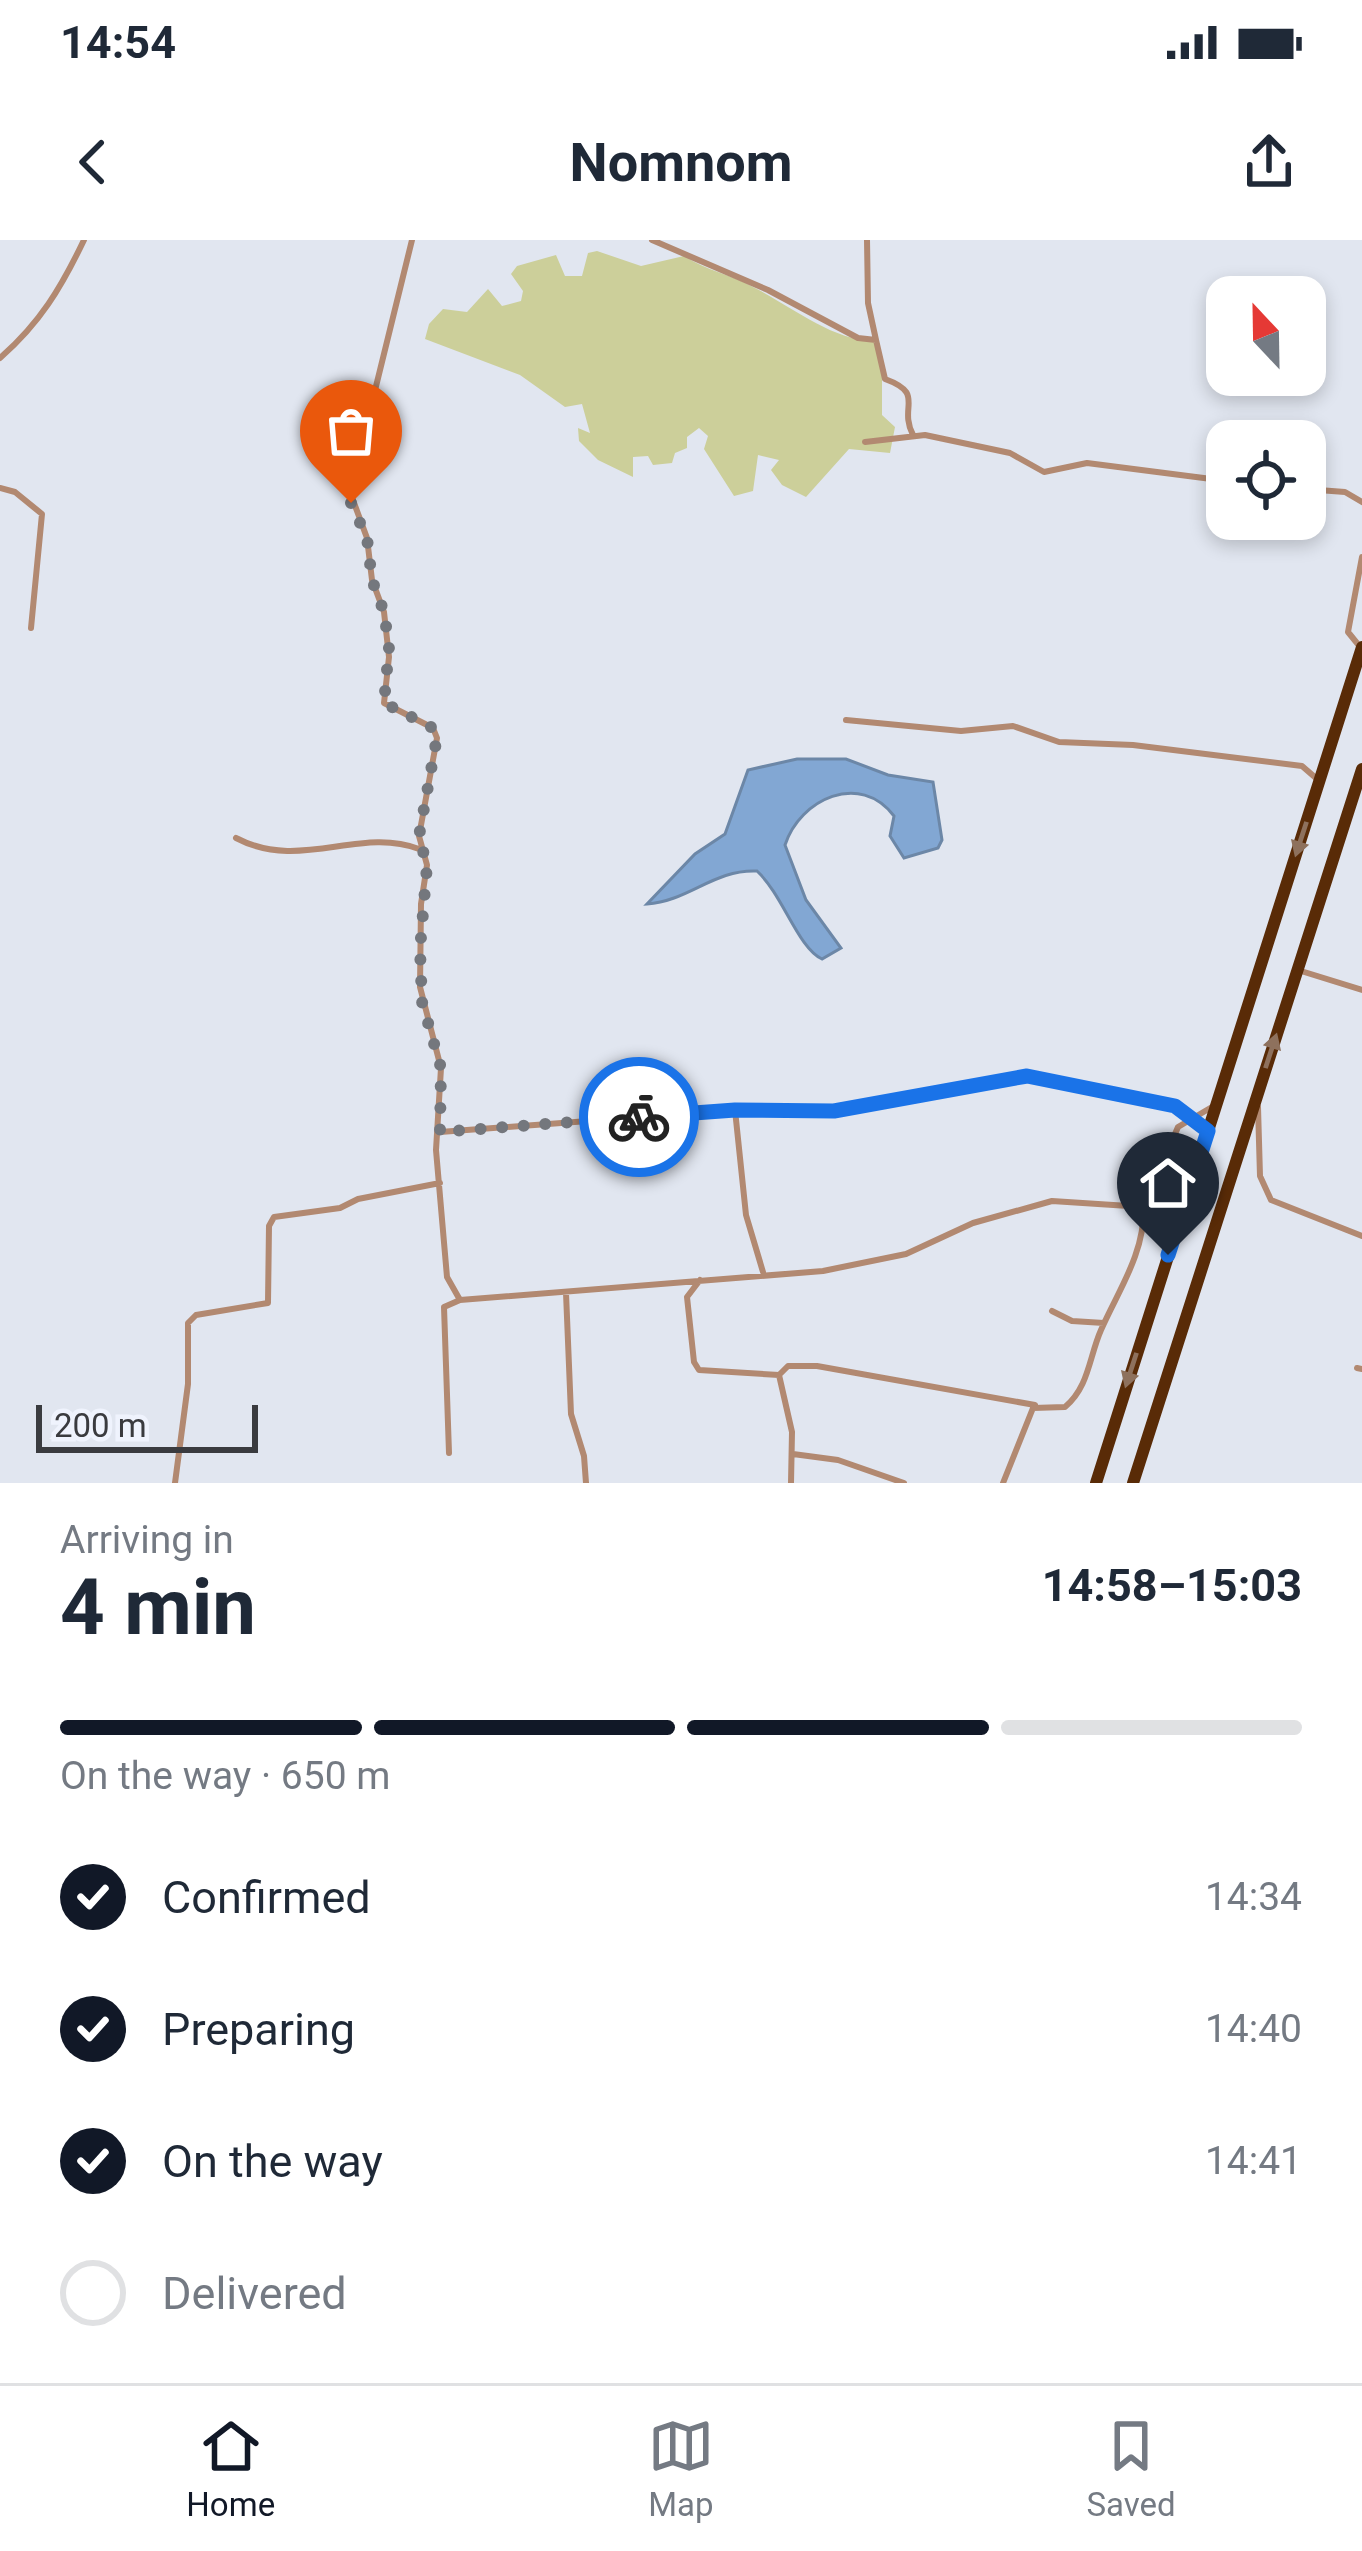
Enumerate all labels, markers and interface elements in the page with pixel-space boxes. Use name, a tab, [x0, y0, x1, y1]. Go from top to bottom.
text: 14:54	[60, 16, 176, 69]
icon: back	[60, 129, 126, 195]
icon: share	[1236, 129, 1302, 195]
text: Nomnom	[570, 131, 792, 194]
north arrow	[1206, 276, 1326, 396]
map controls	[1206, 276, 1326, 540]
pin	[300, 380, 402, 503]
icon: bag	[318, 398, 384, 464]
button: locate	[1206, 420, 1326, 540]
one-way arrow	[1291, 821, 1309, 858]
one-way arrow	[1263, 1032, 1282, 1069]
courier	[579, 1057, 699, 1177]
icon: bike	[606, 1084, 672, 1150]
pin	[1117, 1132, 1219, 1255]
icon: home	[1135, 1150, 1201, 1216]
one-way arrow	[1121, 1352, 1140, 1389]
scale bar	[36, 1399, 258, 1452]
text: 200 m	[54, 1406, 147, 1445]
text: Arriving in	[60, 1517, 234, 1563]
text: 14:58–15:03	[1042, 1559, 1302, 1612]
text: 4 min	[60, 1562, 256, 1653]
text: On the way · 650 m	[60, 1753, 391, 1799]
icon: check	[60, 1864, 126, 1930]
text: Confirmed	[162, 1871, 371, 1924]
text: 14:34	[1205, 1874, 1302, 1920]
icon: check	[60, 1996, 126, 2062]
text: Preparing	[162, 2003, 355, 2056]
text: 14:40	[1205, 2006, 1302, 2052]
icon: check	[60, 2128, 126, 2194]
text: On the way	[162, 2135, 383, 2188]
text: 14:41	[1205, 2138, 1302, 2184]
text: Delivered	[162, 2267, 347, 2320]
tab: Home	[186, 2413, 275, 2524]
tab: Map	[648, 2413, 714, 2524]
tab: Saved	[1086, 2413, 1176, 2524]

